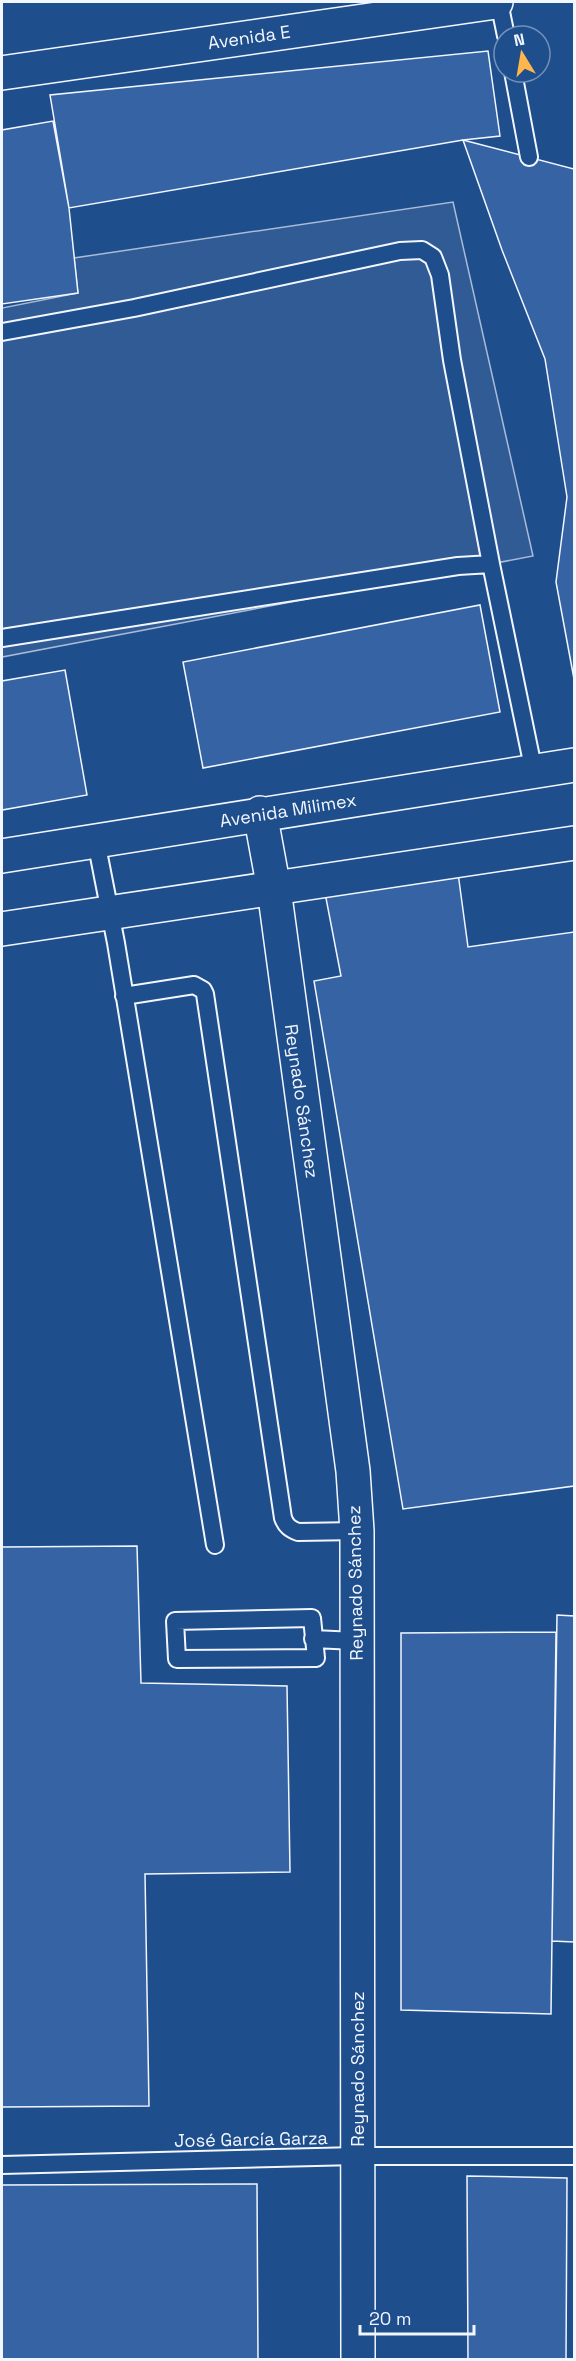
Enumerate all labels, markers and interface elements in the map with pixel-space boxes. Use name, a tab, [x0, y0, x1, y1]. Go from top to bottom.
street label: Avenida E	[206, 20, 292, 54]
north arrow	[492, 24, 552, 84]
text: N	[512, 28, 527, 51]
street label: Avenida Milimex	[218, 788, 358, 832]
street label: Reynado Sánchez	[280, 1022, 324, 1180]
street label: Reynado Sánchez	[342, 1505, 368, 1661]
street label: Reynado Sánchez	[346, 1991, 369, 2147]
street label: José García Garza	[174, 2126, 328, 2152]
scale bar	[360, 2298, 474, 2336]
text: 20 m	[369, 2307, 412, 2330]

